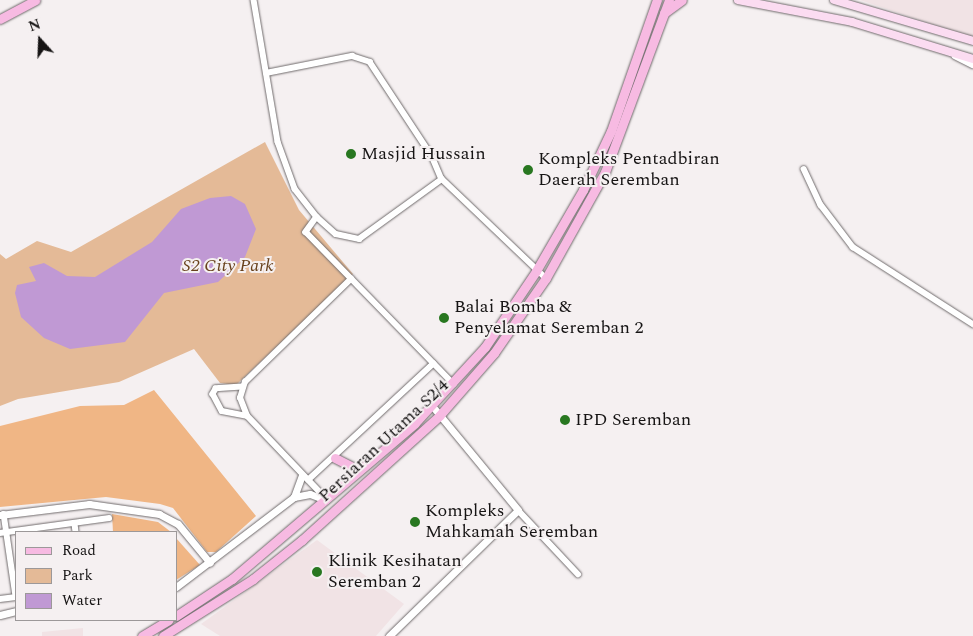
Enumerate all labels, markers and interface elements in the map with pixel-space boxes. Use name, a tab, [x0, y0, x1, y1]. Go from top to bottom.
text: N	[26, 14, 44, 37]
north arrow	[15, 15, 65, 65]
place label: Masjid Hussain	[361, 143, 486, 165]
marker: Masjid Hussain	[345, 148, 357, 160]
place label: Kompleks Pentadbiran Daerah Seremban	[538, 149, 720, 192]
marker: Kompleks Pentadbiran Daerah Seremban	[522, 164, 534, 176]
park label: S2 City Park	[182, 255, 274, 277]
place label: Balai Bomba & Penyelamat Seremban 2	[454, 297, 643, 340]
marker: Balai Bomba & Penyelamat Seremban 2	[438, 312, 450, 324]
street label: Persiaran Utama S2/4	[314, 375, 454, 507]
place label: IPD Seremban	[575, 409, 691, 431]
marker: IPD Seremban	[559, 414, 571, 426]
place label: Kompleks Mahkamah Seremban	[425, 501, 598, 544]
marker: Kompleks Mahkamah Seremban	[409, 516, 421, 528]
legend	[15, 531, 178, 621]
text: Road	[62, 539, 96, 562]
place label: Klinik Kesihatan Seremban 2	[328, 551, 462, 594]
text: Park	[62, 564, 93, 587]
marker: Klinik Kesihatan Seremban 2	[310, 565, 324, 579]
text: Water	[62, 589, 102, 612]

